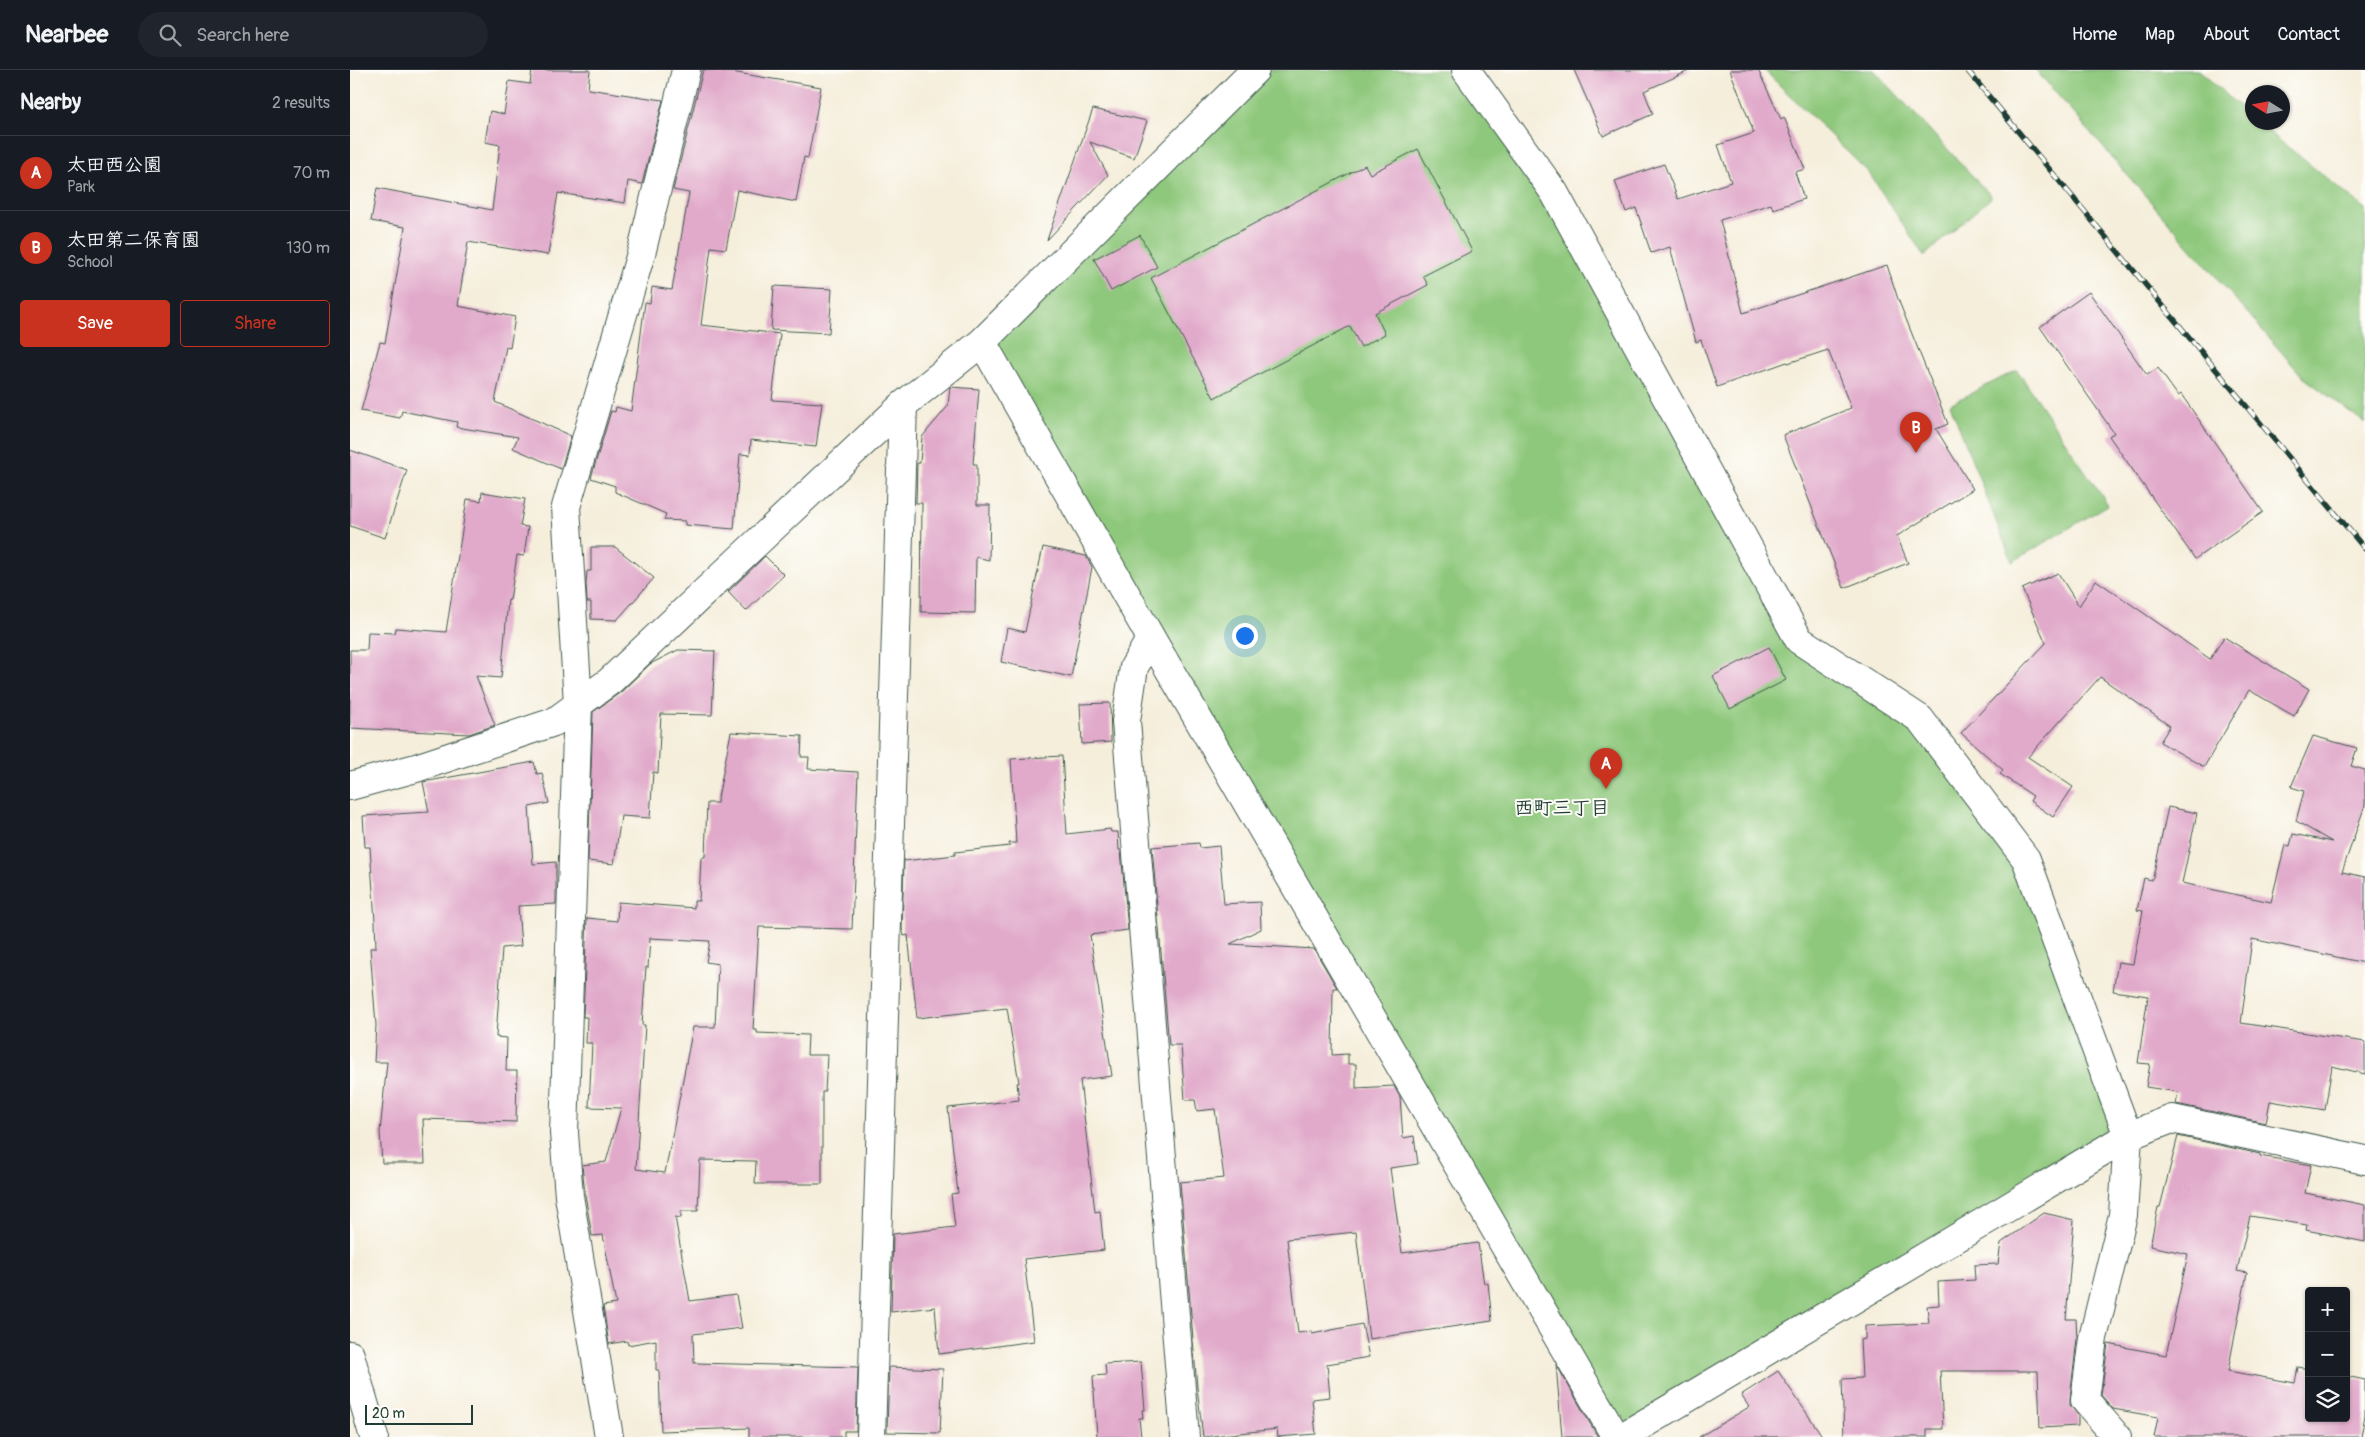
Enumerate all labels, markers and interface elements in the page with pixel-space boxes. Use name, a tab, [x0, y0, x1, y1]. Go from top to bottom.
search box	[138, 12, 488, 57]
text: Nearbee	[25, 20, 108, 49]
icon: search	[156, 21, 184, 49]
text: Search here	[196, 23, 289, 47]
text: Home	[2072, 23, 2117, 46]
text: Map	[2145, 23, 2175, 46]
text: About	[2203, 23, 2249, 46]
text: Contact	[2277, 23, 2340, 46]
north arrow	[2245, 85, 2290, 130]
text: Nearby	[20, 89, 81, 116]
text: 2 results	[272, 93, 330, 113]
text: 太田西公園	[67, 153, 162, 177]
text: A	[31, 163, 41, 183]
text: 70 m	[293, 163, 330, 183]
text: Park	[67, 177, 95, 197]
text: 太田第二保育園	[67, 228, 200, 252]
text: B	[31, 238, 41, 258]
text: 130 m	[286, 238, 330, 258]
text: School	[67, 252, 113, 272]
button: Save	[20, 300, 170, 347]
button: Share	[180, 300, 330, 347]
pin: B	[1900, 412, 1932, 453]
your location	[1232, 623, 1258, 649]
pin: A	[1590, 748, 1622, 789]
district label: 西町三丁目	[1514, 796, 1610, 820]
map controls	[2305, 1287, 2350, 1422]
button: +	[2305, 1287, 2350, 1332]
button: −	[2305, 1332, 2350, 1377]
button: layers	[2305, 1377, 2350, 1422]
scale bar	[365, 1402, 472, 1425]
text: 20 m	[372, 1405, 405, 1422]

